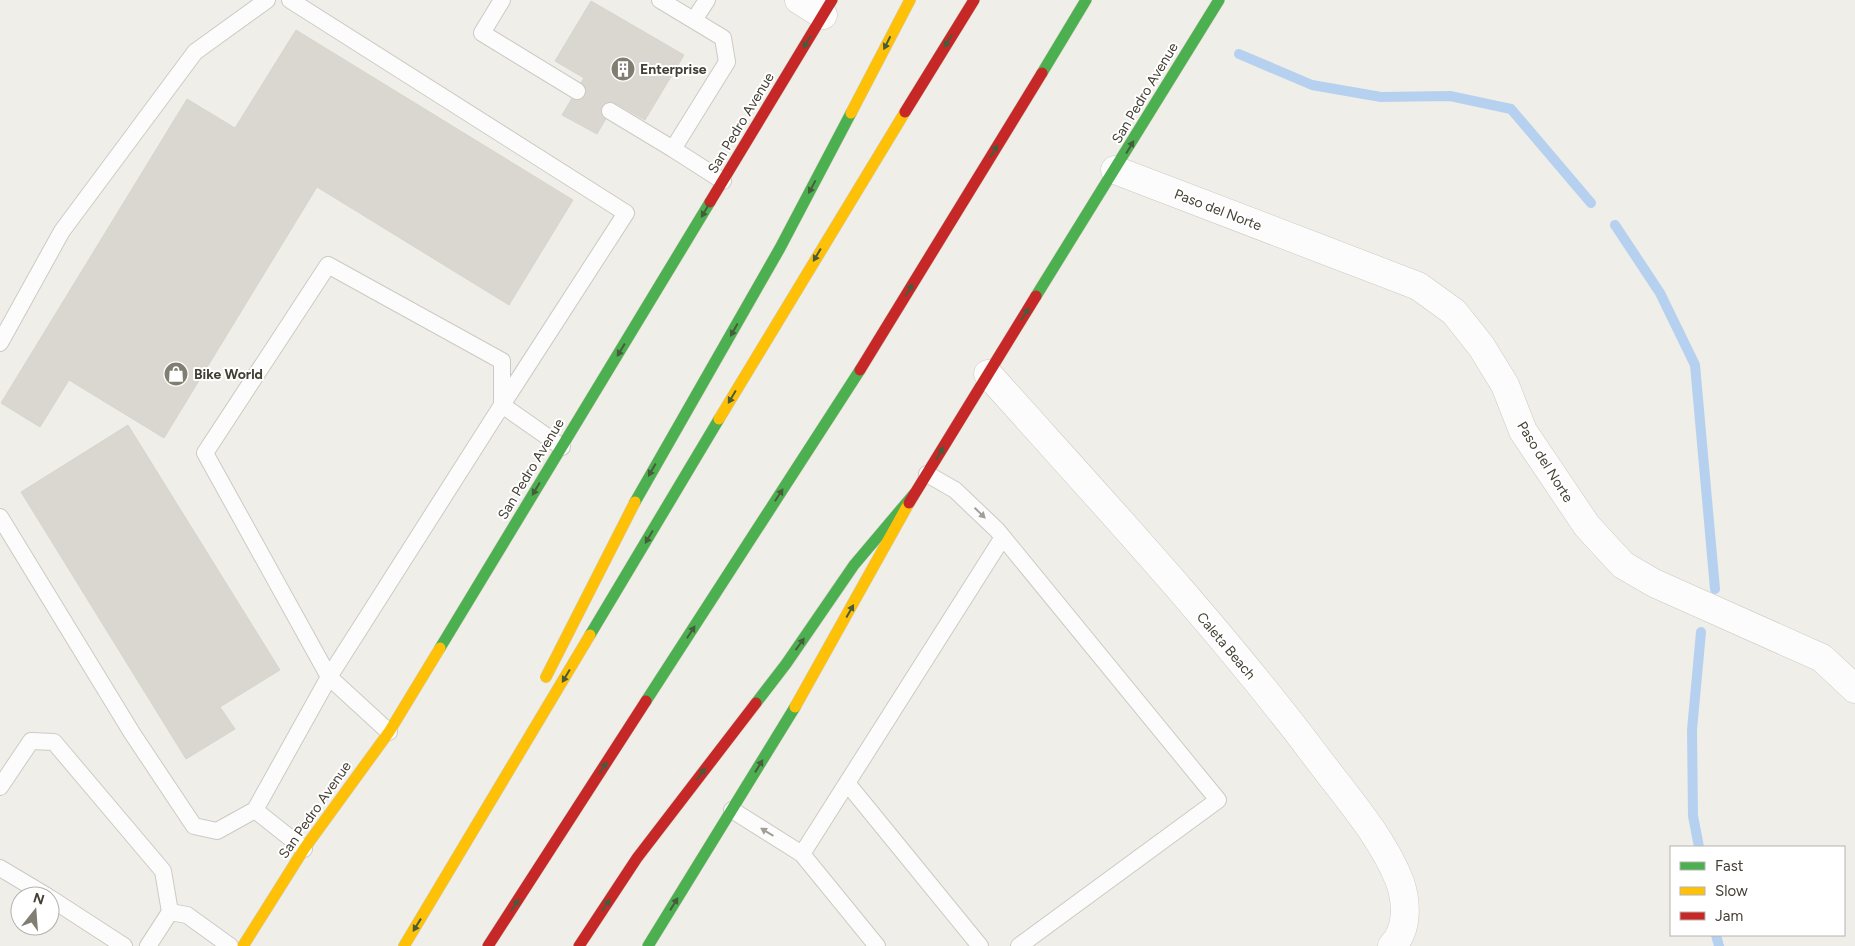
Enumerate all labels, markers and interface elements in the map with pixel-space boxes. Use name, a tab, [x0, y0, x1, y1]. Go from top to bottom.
one-way arrow	[802, 35, 811, 48]
one-way arrow	[944, 35, 953, 48]
one-way arrow	[883, 36, 891, 50]
street label: San Pedro Avenue	[1108, 39, 1182, 146]
building icon: Enterprise	[610, 56, 636, 82]
place label: Enterprise	[640, 61, 707, 78]
street label: San Pedro Avenue	[704, 69, 778, 176]
one-way arrow	[1125, 140, 1134, 153]
one-way arrow	[989, 145, 998, 158]
one-way arrow	[808, 180, 816, 195]
street label: Paso del Norte	[1172, 186, 1264, 235]
one-way arrow	[701, 205, 710, 218]
one-way arrow	[813, 248, 822, 261]
one-way arrow	[905, 283, 914, 296]
one-way arrow	[1020, 308, 1030, 321]
one-way arrow	[730, 323, 738, 337]
one-way arrow	[616, 344, 625, 357]
shop icon: Bike World	[163, 361, 189, 387]
place label: Bike World	[194, 366, 263, 383]
one-way arrow	[728, 390, 736, 405]
street label: San Pedro Avenue	[494, 415, 568, 522]
street label: Paso del Norte	[1513, 418, 1577, 506]
one-way arrow	[935, 446, 944, 459]
one-way arrow	[648, 464, 657, 477]
one-way arrow	[532, 482, 541, 496]
one-way arrow	[774, 488, 783, 502]
one-way arrow	[973, 507, 985, 519]
one-way arrow	[644, 530, 653, 543]
one-way arrow	[845, 604, 854, 617]
street label: Caleta Beach	[1193, 609, 1259, 683]
one-way arrow	[686, 625, 695, 638]
one-way arrow	[794, 638, 805, 651]
one-way arrow	[561, 670, 570, 683]
street label: San Pedro Avenue	[275, 758, 355, 862]
one-way arrow	[754, 759, 763, 773]
one-way arrow	[598, 762, 607, 775]
one-way arrow	[696, 767, 706, 780]
one-way arrow	[760, 828, 773, 837]
legend	[1670, 846, 1845, 936]
text: Fast	[1715, 857, 1744, 875]
text: Slow	[1715, 882, 1748, 900]
north arrow	[10, 886, 60, 936]
text: N	[31, 889, 46, 909]
one-way arrow	[510, 898, 519, 911]
one-way arrow	[669, 898, 678, 911]
one-way arrow	[601, 899, 611, 912]
text: Jam	[1715, 907, 1743, 925]
one-way arrow	[413, 919, 422, 932]

